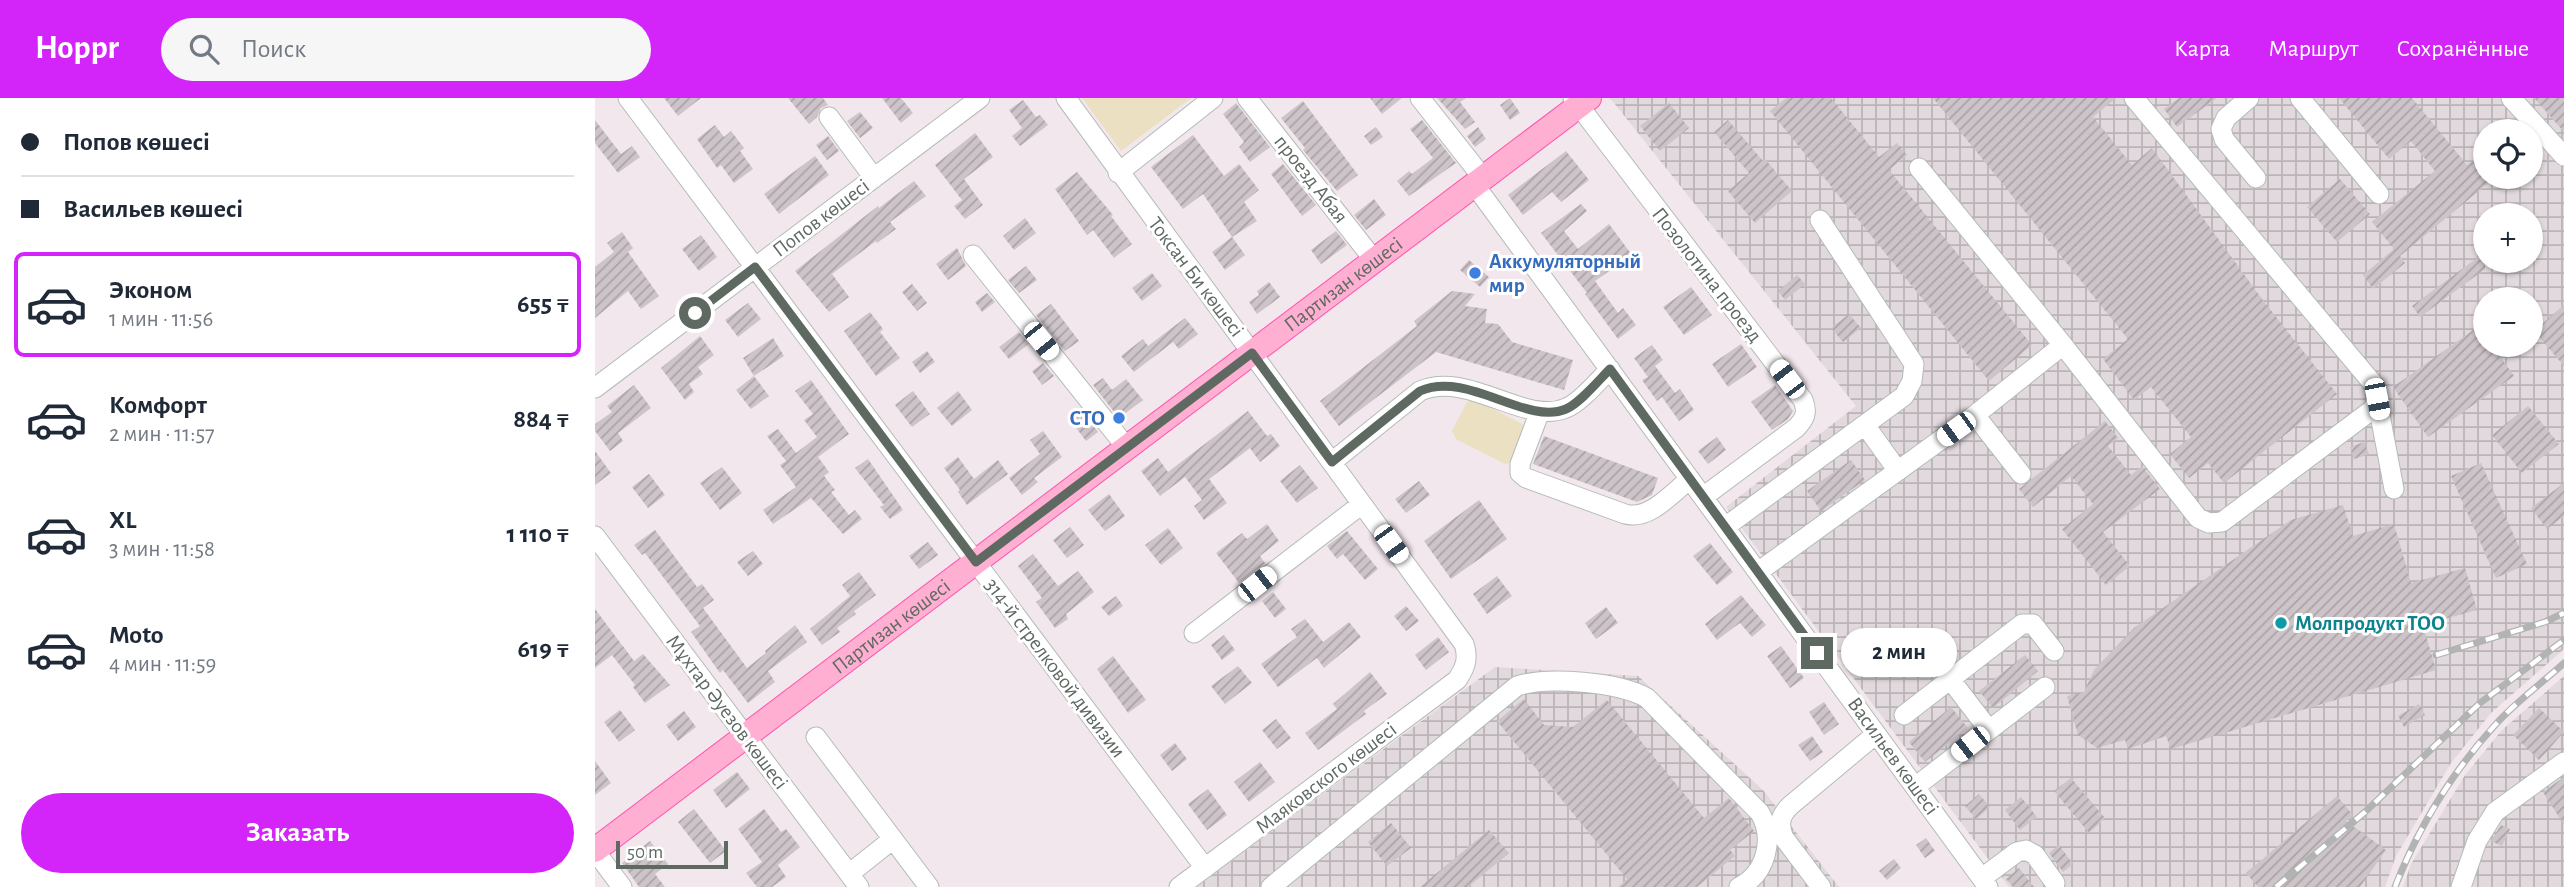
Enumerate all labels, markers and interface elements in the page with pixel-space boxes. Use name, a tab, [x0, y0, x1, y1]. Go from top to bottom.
search box	[161, 18, 651, 81]
icon: search	[185, 30, 223, 68]
text: Hoppr	[35, 32, 119, 65]
text: Поиск	[241, 36, 306, 62]
text: Карта	[2174, 37, 2230, 61]
text: Маршрут	[2268, 37, 2358, 61]
text: Сохранённые	[2396, 37, 2529, 61]
map controls	[2473, 119, 2543, 357]
button: locate	[2473, 119, 2543, 189]
text: Попов көшесі	[63, 129, 210, 155]
street label: проезд Абая	[1270, 131, 1352, 227]
street label: Попов көшесі	[769, 175, 873, 261]
text: Васильев көшесі	[63, 196, 243, 222]
button: +	[2473, 203, 2543, 273]
street label: Позолотина проезд	[1648, 204, 1766, 346]
street label: Токсан Би көшесі	[1144, 213, 1248, 341]
street label: Партизан көшесі	[1280, 233, 1406, 335]
place label: Аккумуляторный мир	[1489, 251, 1641, 296]
marker: Аккумуляторный мир	[1467, 265, 1483, 281]
icon: car	[25, 273, 88, 336]
text: Эконом	[109, 277, 192, 303]
button: −	[2473, 287, 2543, 357]
text: 655 ₸	[517, 291, 570, 317]
route start	[679, 297, 711, 329]
text: 1 мин · 11:56	[109, 308, 213, 331]
car	[1020, 318, 1063, 364]
car	[1766, 356, 1809, 402]
car	[2363, 376, 2392, 422]
icon: car	[25, 388, 88, 451]
text: Комфорт	[109, 392, 207, 418]
text: 884 ₸	[513, 406, 570, 432]
place label: СТО	[1070, 408, 1105, 429]
car	[1933, 408, 1980, 450]
marker: СТО	[1111, 410, 1127, 426]
text: 2 мин · 11:57	[109, 423, 215, 446]
icon: car	[25, 503, 88, 566]
text: XL	[109, 507, 136, 533]
text: 1 110 ₸	[506, 521, 570, 547]
car	[1371, 521, 1412, 567]
text: 3 мин · 11:58	[109, 538, 215, 561]
car	[1234, 563, 1281, 605]
street label: 314-й стрелковой дивизии	[981, 574, 1129, 762]
street label: Партизан көшесі	[828, 575, 954, 677]
place label: Молпродукт ТОО	[2295, 613, 2445, 634]
marker: Молпродукт ТОО	[2273, 615, 2289, 631]
icon: car	[25, 618, 88, 681]
text: Moto	[109, 622, 164, 648]
callout: 2 мин	[1841, 628, 1957, 678]
street label: Мұхтар Әуезов көшесі	[662, 631, 792, 793]
text: 619 ₸	[517, 636, 570, 662]
route end	[1801, 637, 1833, 669]
text: 2 мин	[1872, 641, 1926, 664]
text: 4 мин · 11:59	[109, 653, 216, 676]
street label: Васильев көшесі	[1843, 693, 1943, 819]
street label: Маяковского көшесі	[1252, 718, 1400, 838]
car	[1947, 723, 1994, 765]
button: Заказать	[21, 793, 574, 873]
scale bar	[616, 838, 728, 870]
text: 50 m	[627, 843, 663, 862]

